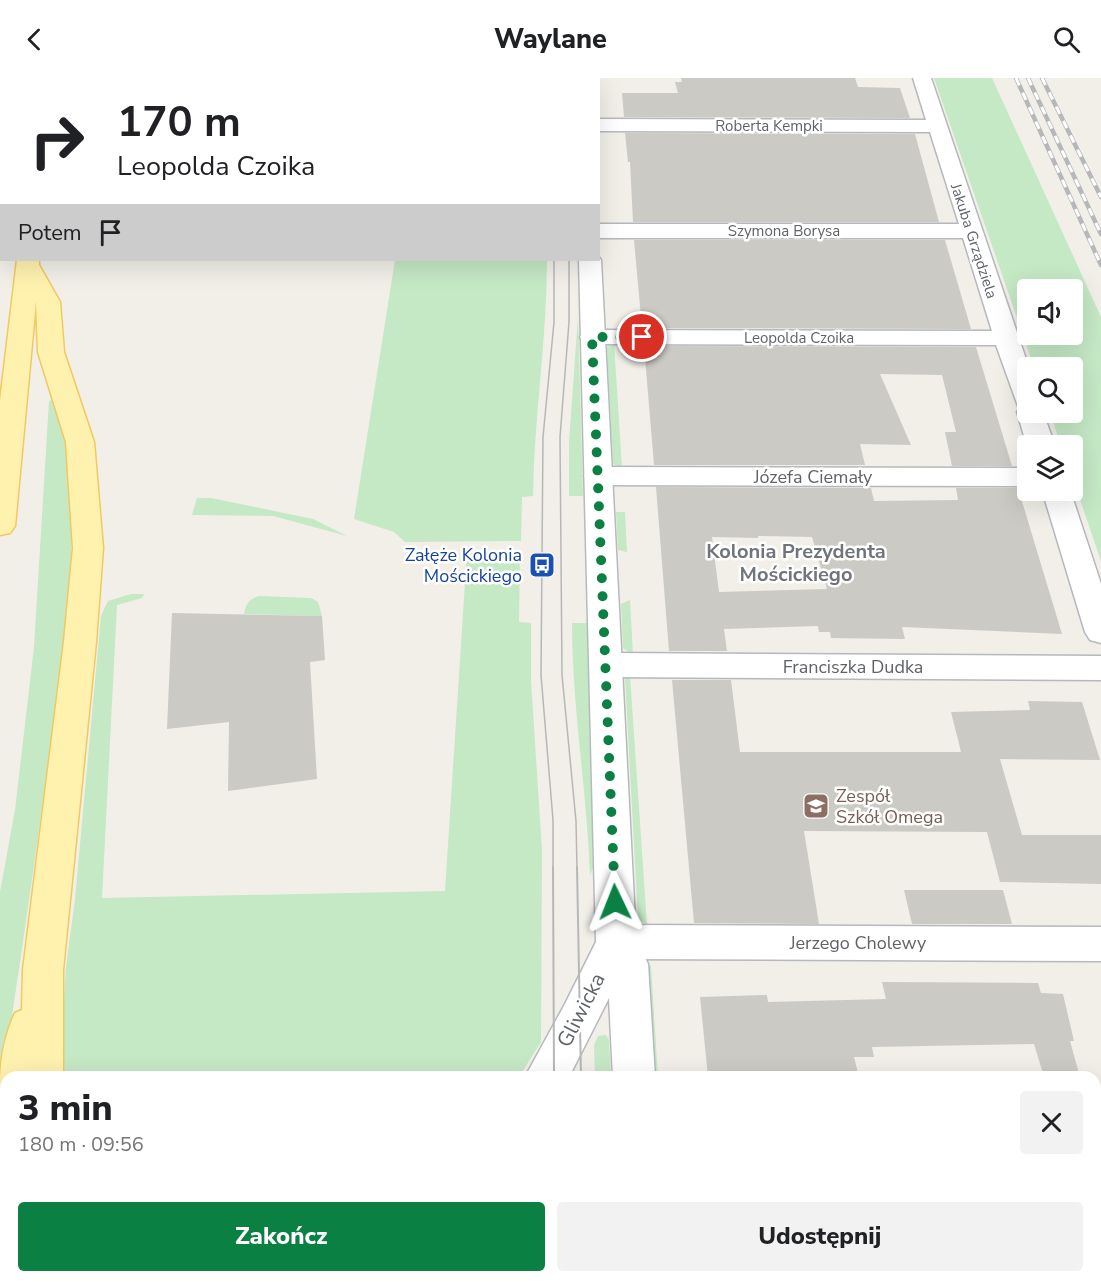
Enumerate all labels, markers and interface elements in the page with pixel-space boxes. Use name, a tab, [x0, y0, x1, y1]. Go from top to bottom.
text: Waylane	[494, 21, 607, 58]
icon: back	[18, 23, 51, 56]
icon: search	[1050, 23, 1083, 56]
text: 170 m	[117, 94, 241, 151]
icon: right	[18, 102, 96, 180]
street label: Roberta Kempki	[715, 116, 823, 136]
text: Leopolda Czoika	[117, 148, 315, 185]
street label: Jakuba Grządziela	[946, 180, 1002, 301]
icon: arrive	[94, 216, 127, 249]
text: Potem	[18, 218, 82, 248]
street label: Szymona Borysa	[728, 221, 840, 241]
map controls	[1017, 279, 1083, 501]
button: sound	[1017, 279, 1083, 345]
pin	[616, 311, 667, 362]
icon: arrive	[625, 320, 658, 353]
street label: Leopolda Czoika	[744, 328, 854, 348]
button: search	[1017, 357, 1083, 423]
button: layers	[1017, 435, 1083, 501]
street label: Józefa Ciemały	[753, 465, 873, 489]
district label: Kolonia Prezydenta Mościckiego	[706, 538, 886, 588]
place label: Załęże Kolonia Mościckiego	[405, 543, 522, 588]
bus stop icon: Załęże Kolonia Mościckiego	[527, 550, 557, 580]
street label: Franciszka Dudka	[783, 655, 923, 679]
place label: Zespół Szkół Omega	[836, 784, 943, 829]
school or university icon: Zespół Szkół Omega	[801, 791, 831, 821]
position arrow	[583, 870, 647, 934]
street label: Jerzego Cholewy	[789, 931, 927, 955]
street label: Gliwicka	[550, 968, 612, 1052]
text: 3 min	[18, 1084, 113, 1133]
button: close	[1020, 1091, 1083, 1154]
text: 180 m · 09:56	[18, 1131, 144, 1158]
button: Zakończ	[18, 1202, 545, 1271]
button: Udostępnij	[557, 1202, 1083, 1271]

